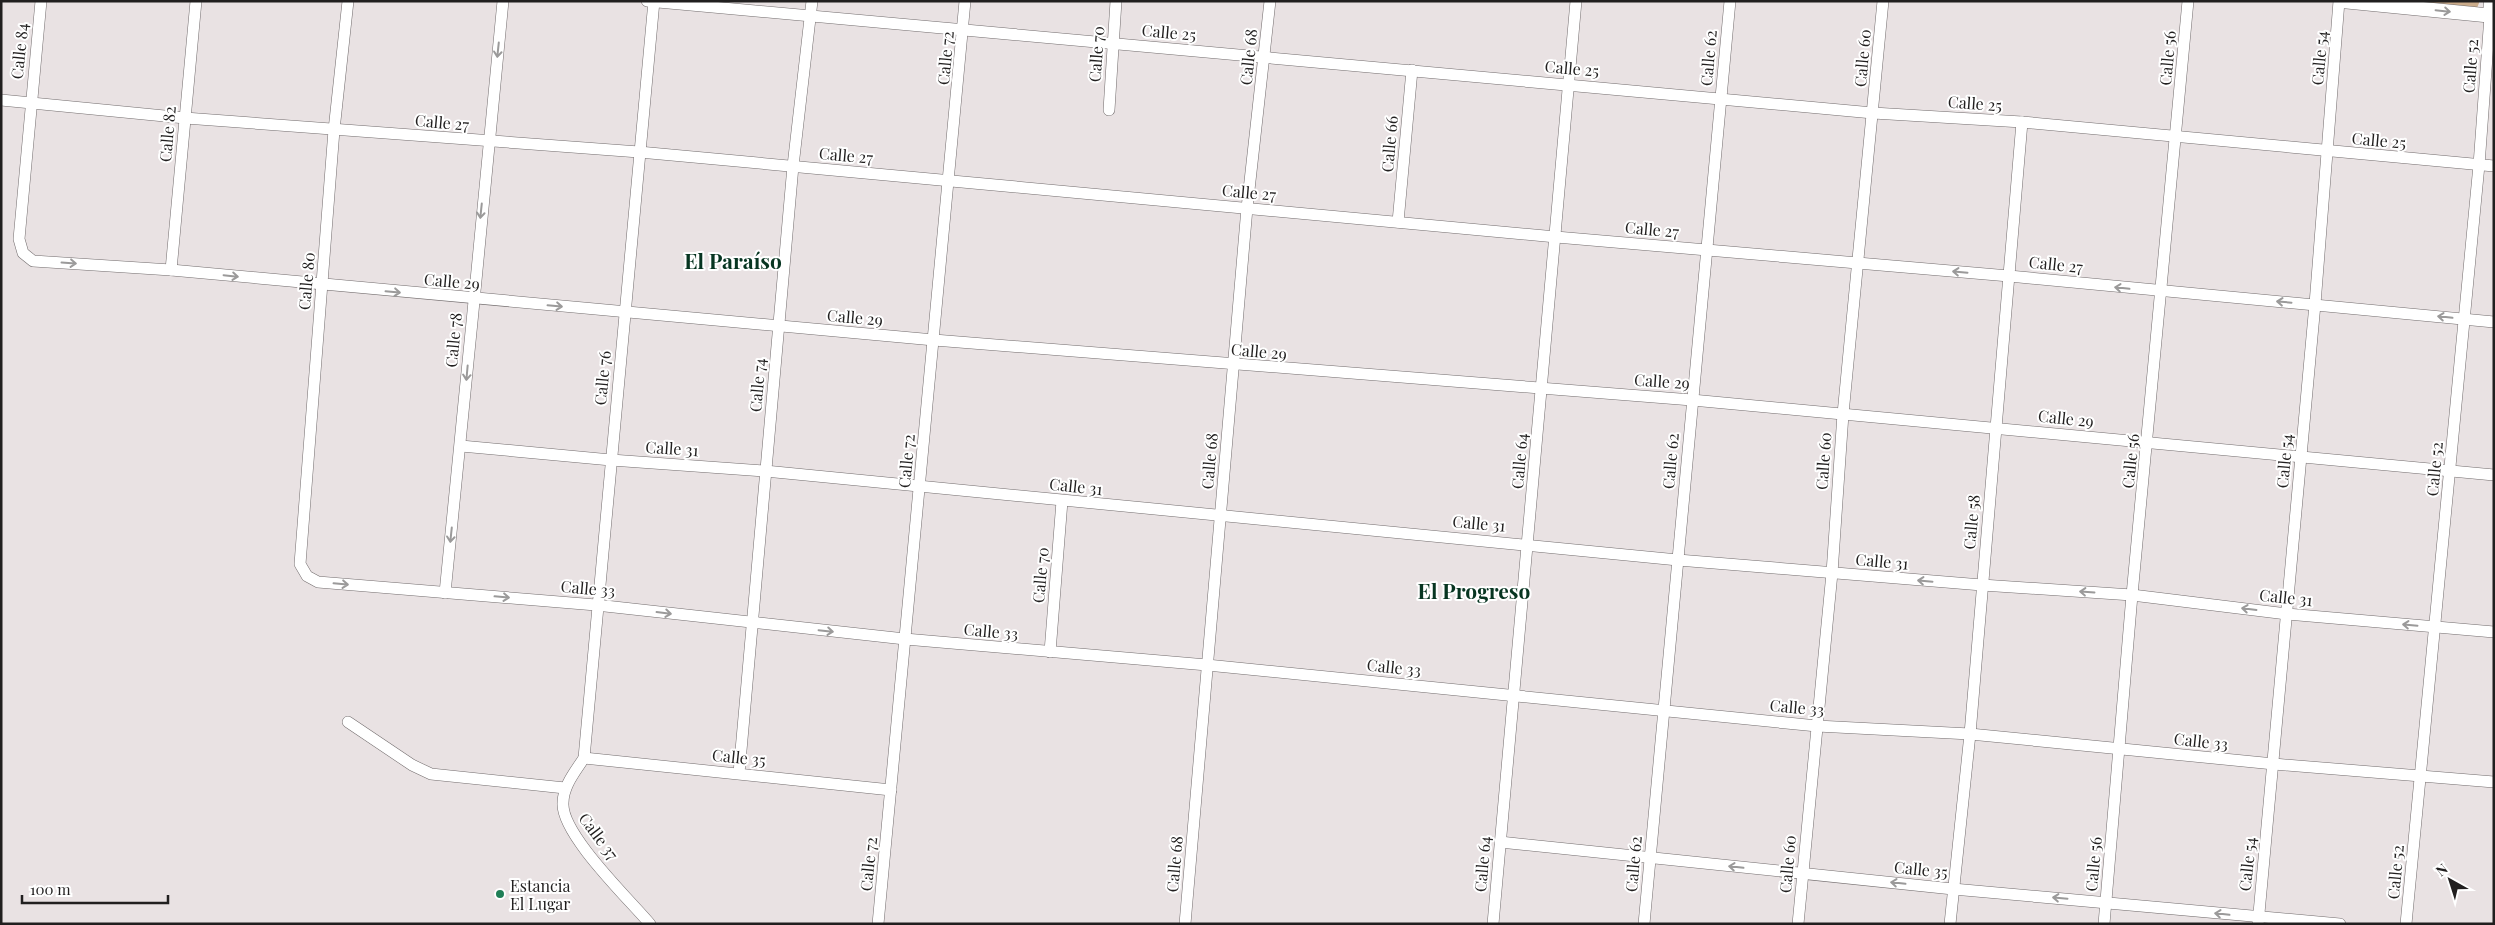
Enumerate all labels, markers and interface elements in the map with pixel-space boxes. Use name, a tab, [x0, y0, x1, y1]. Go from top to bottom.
one-way arrow	[2435, 6, 2451, 16]
street label: Calle 25	[1141, 19, 1197, 45]
street label: Calle 84	[6, 22, 32, 80]
street label: Calle 70	[1084, 25, 1108, 83]
street label: Calle 68	[1235, 28, 1261, 86]
street label: Calle 60	[1849, 28, 1875, 88]
street label: Calle 62	[1695, 29, 1721, 87]
street label: Calle 72	[932, 30, 958, 86]
street label: Calle 56	[2154, 30, 2180, 86]
street label: Calle 54	[2306, 30, 2332, 86]
street label: Calle 52	[2458, 38, 2482, 94]
one-way arrow	[493, 41, 503, 57]
street label: Calle 25	[1544, 55, 1600, 81]
street label: Calle 25	[1947, 91, 2003, 115]
street label: Calle 82	[154, 105, 180, 163]
street label: Calle 27	[414, 109, 470, 135]
street label: Calle 66	[1376, 115, 1402, 173]
street label: Calle 25	[2351, 127, 2407, 153]
street label: Calle 27	[818, 142, 874, 168]
street label: Calle 27	[1221, 179, 1277, 205]
one-way arrow	[477, 203, 486, 219]
street label: Calle 27	[1624, 216, 1680, 242]
district label: El Paraíso	[684, 246, 782, 274]
street label: Calle 80	[293, 251, 319, 311]
street label: Calle 27	[2028, 251, 2085, 277]
one-way arrow	[61, 259, 77, 268]
one-way arrow	[1952, 267, 1968, 276]
street label: Calle 29	[423, 268, 481, 294]
one-way arrow	[223, 272, 239, 281]
one-way arrow	[2114, 283, 2130, 293]
one-way arrow	[385, 287, 401, 297]
one-way arrow	[2276, 297, 2292, 306]
one-way arrow	[547, 301, 563, 311]
street label: Calle 29	[826, 304, 884, 330]
street label: Calle 78	[440, 312, 466, 368]
one-way arrow	[2438, 312, 2454, 322]
street label: Calle 29	[1230, 338, 1288, 364]
street label: Calle 76	[589, 350, 615, 406]
street label: Calle 74	[744, 357, 770, 413]
one-way arrow	[462, 365, 471, 381]
street label: Calle 29	[1633, 369, 1691, 393]
street label: Calle 29	[2037, 405, 2095, 431]
street label: Calle 60	[1811, 431, 1835, 491]
street label: Calle 68	[1196, 432, 1222, 490]
street label: Calle 64	[1506, 432, 1532, 490]
street label: Calle 62	[1657, 432, 1683, 490]
street label: Calle 72	[893, 433, 919, 489]
street label: Calle 56	[2117, 433, 2143, 489]
street label: Calle 54	[2271, 433, 2297, 489]
street label: Calle 31	[645, 436, 699, 460]
street label: Calle 52	[2421, 441, 2447, 497]
street label: Calle 31	[1048, 473, 1104, 499]
street label: Calle 58	[1958, 494, 1984, 550]
street label: Calle 31	[1452, 510, 1506, 536]
one-way arrow	[446, 527, 456, 543]
street label: Calle 70	[1027, 546, 1053, 604]
street label: Calle 31	[1855, 548, 1909, 574]
street label: Calle 33	[560, 575, 616, 601]
district label: El Progreso	[1418, 576, 1531, 604]
one-way arrow	[1917, 576, 1933, 585]
one-way arrow	[332, 579, 348, 588]
street label: Calle 31	[2258, 584, 2314, 610]
one-way arrow	[2079, 587, 2095, 596]
one-way arrow	[494, 593, 510, 602]
one-way arrow	[2241, 604, 2257, 614]
one-way arrow	[656, 608, 672, 618]
street label: Calle 33	[963, 618, 1019, 644]
one-way arrow	[2403, 620, 2419, 630]
one-way arrow	[817, 627, 833, 636]
street label: Calle 33	[1366, 654, 1422, 680]
street label: Calle 33	[1769, 694, 1825, 720]
street label: Calle 33	[2173, 728, 2229, 754]
street label: Calle 35	[711, 744, 767, 770]
street label: Calle 37	[574, 808, 624, 864]
street label: Calle 60	[1774, 834, 1800, 894]
street label: Calle 68	[1161, 835, 1187, 893]
street label: Calle 64	[1469, 835, 1495, 893]
street label: Calle 62	[1620, 835, 1646, 893]
street label: Calle 72	[855, 836, 881, 892]
street label: Calle 56	[2080, 836, 2106, 892]
street label: Calle 54	[2234, 836, 2260, 892]
street label: Calle 52	[2382, 844, 2408, 900]
north arrow	[2425, 855, 2475, 905]
street label: Calle 35	[1893, 856, 1949, 882]
text: N	[2432, 859, 2451, 880]
one-way arrow	[1729, 862, 1745, 872]
scale bar	[22, 872, 169, 904]
place label: Estancia El Lugar	[510, 875, 571, 914]
text: 100 m	[30, 879, 71, 899]
one-way arrow	[1890, 879, 1906, 888]
marker: Estancia El Lugar	[494, 888, 506, 900]
one-way arrow	[2052, 893, 2068, 902]
one-way arrow	[2214, 909, 2230, 919]

